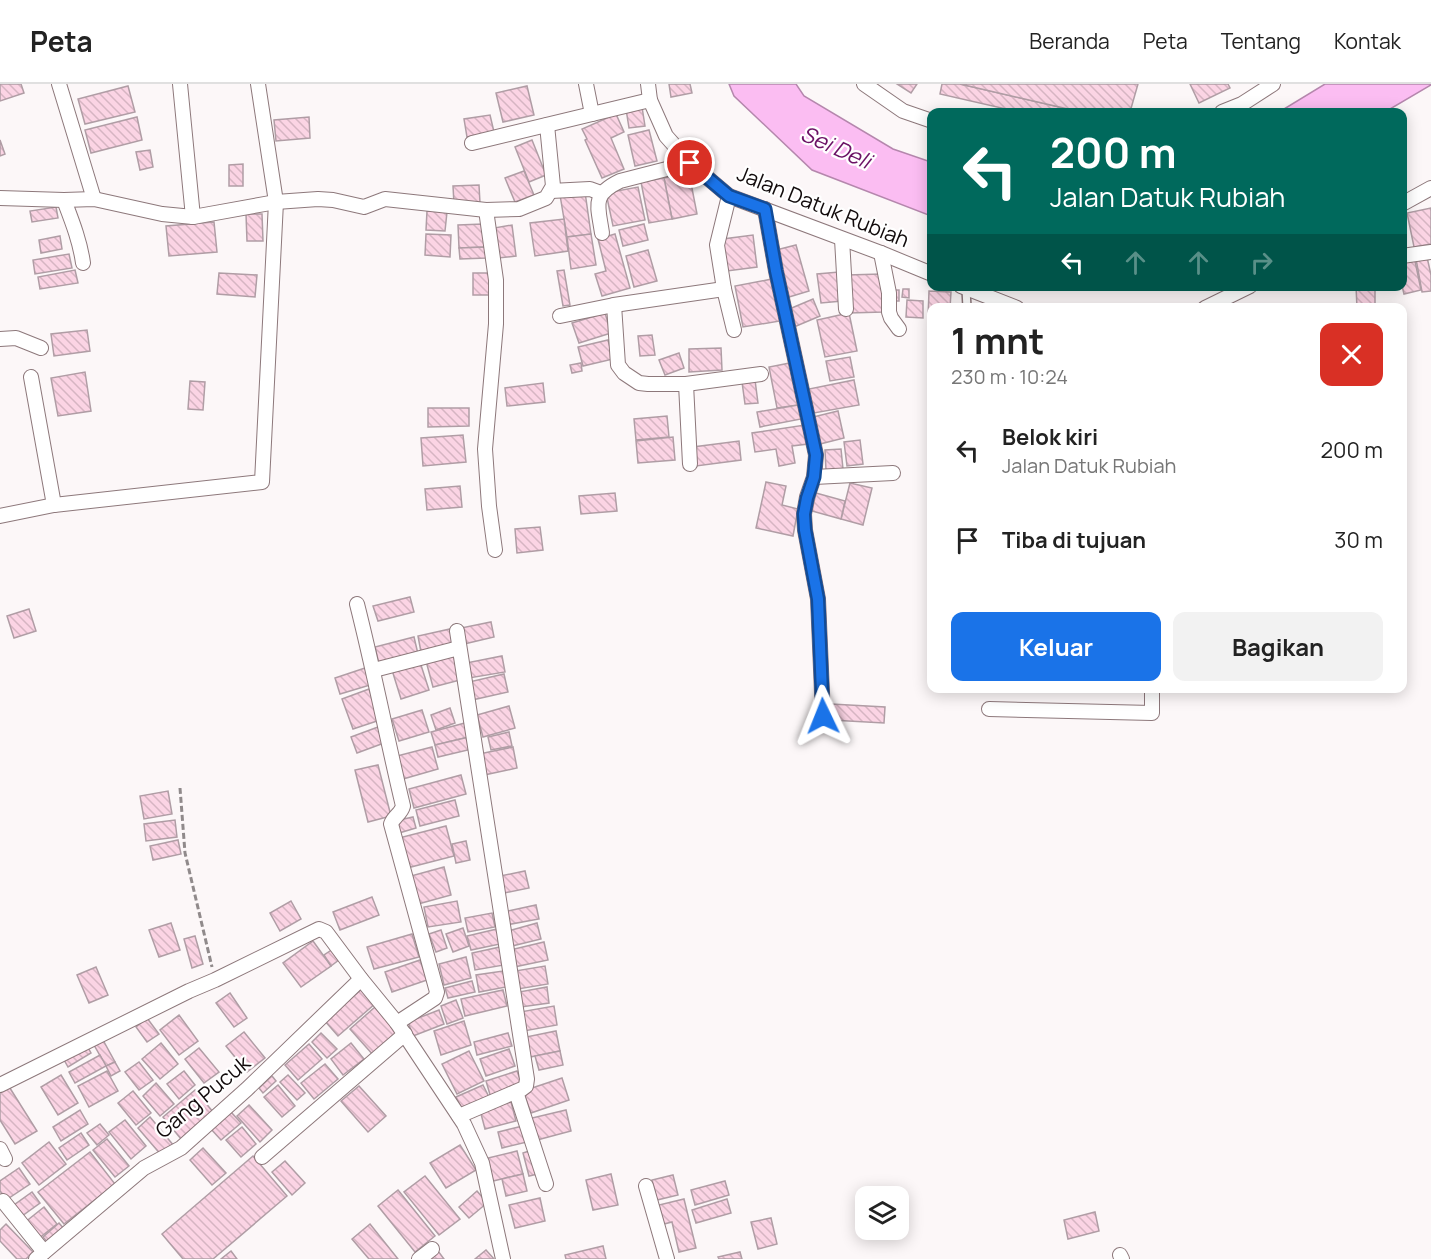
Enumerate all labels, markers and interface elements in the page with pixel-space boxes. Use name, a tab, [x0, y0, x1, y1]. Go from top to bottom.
text: Peta	[30, 22, 93, 60]
text: Beranda	[1029, 27, 1110, 55]
text: Peta	[1143, 27, 1188, 55]
text: Tentang	[1221, 27, 1301, 55]
text: Kontak	[1334, 27, 1401, 55]
water label: Sei Deli	[796, 118, 878, 177]
text: 200 m	[1050, 123, 1176, 181]
icon: left	[951, 132, 1029, 210]
pin	[664, 137, 715, 188]
icon: arrive	[673, 146, 706, 179]
street label: Jalan Datuk Rubiah	[733, 159, 914, 253]
text: Jalan Datuk Rubiah	[1050, 178, 1285, 215]
icon: left	[1056, 246, 1089, 279]
icon: ahead	[1119, 246, 1152, 279]
icon: ahead	[1182, 246, 1215, 279]
icon: right	[1245, 246, 1278, 279]
text: 1 mnt	[951, 316, 1044, 365]
button: close	[1320, 323, 1383, 386]
text: 230 m · 10:24	[951, 363, 1068, 390]
text: Belok kiri	[1002, 422, 1098, 452]
icon: left	[951, 434, 984, 467]
text: 200 m	[1321, 435, 1383, 465]
text: Jalan Datuk Rubiah	[1002, 452, 1176, 479]
icon: arrive	[951, 524, 984, 557]
text: Tiba di tujuan	[1002, 525, 1146, 555]
text: 30 m	[1334, 525, 1383, 555]
button: Keluar	[951, 612, 1161, 681]
button: Bagikan	[1173, 612, 1383, 681]
position arrow	[791, 684, 855, 748]
street label: Gang Pucuk	[149, 1048, 256, 1144]
map controls	[855, 1186, 909, 1240]
button: layers	[855, 1186, 909, 1240]

